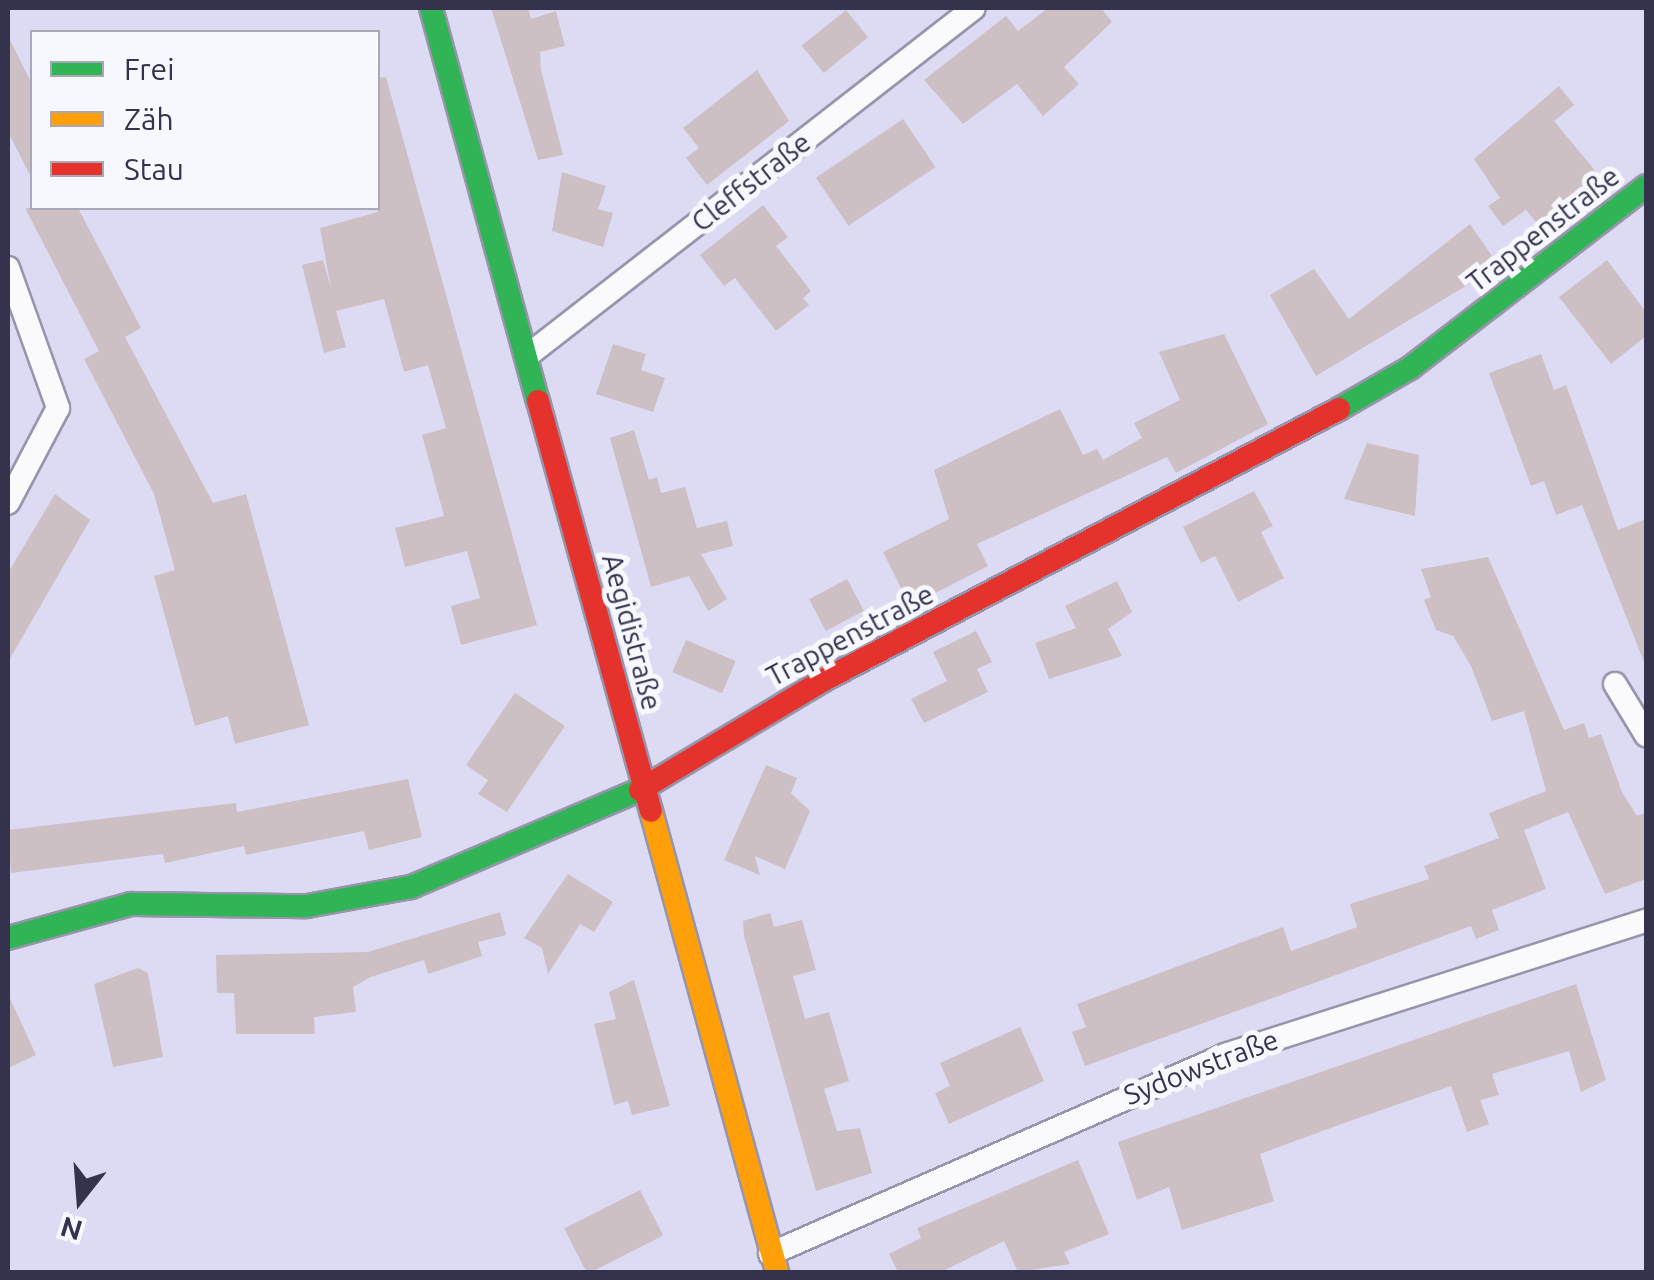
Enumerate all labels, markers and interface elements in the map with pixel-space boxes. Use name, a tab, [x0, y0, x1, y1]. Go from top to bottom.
legend	[30, 30, 380, 210]
text: Frei	[124, 52, 174, 86]
text: Zäh	[124, 102, 174, 136]
street label: Cleffstraße	[685, 125, 817, 239]
text: Stau	[124, 152, 184, 186]
street label: Trappenstraße	[1460, 159, 1626, 299]
street label: Aegidistraße	[595, 550, 669, 714]
street label: Trappenstraße	[761, 577, 939, 693]
street label: Sydowstraße	[1119, 1022, 1283, 1112]
north arrow	[30, 1150, 130, 1250]
text: N	[57, 1211, 86, 1247]

